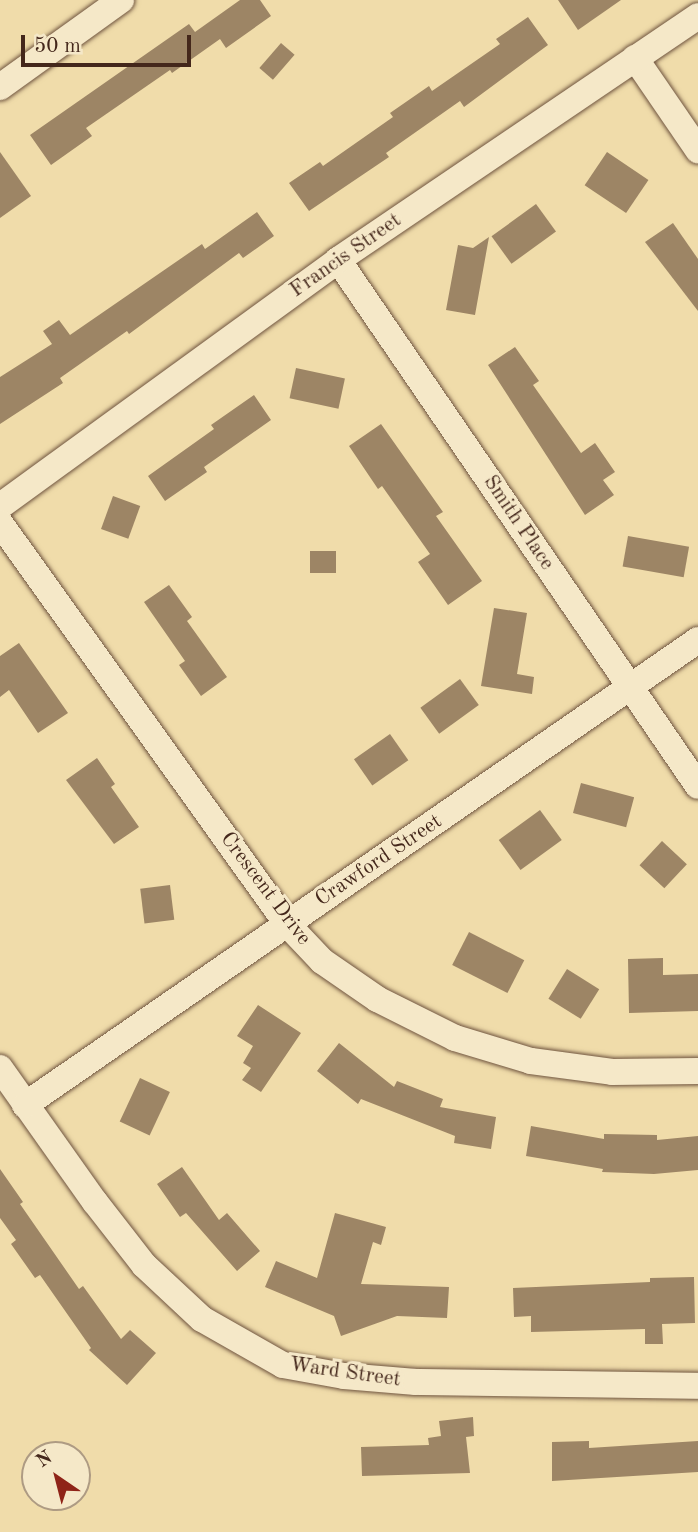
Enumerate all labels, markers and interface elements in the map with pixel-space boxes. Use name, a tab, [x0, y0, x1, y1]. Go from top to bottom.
scale bar	[24, 21, 194, 65]
text: 50 m	[34, 36, 81, 57]
street label: Francis Street	[286, 208, 406, 304]
street label: Smith Place	[477, 471, 559, 575]
street label: Crawford Street	[311, 809, 447, 913]
street label: Crescent Drive	[214, 827, 316, 951]
street label: Ward Street	[288, 1353, 402, 1393]
north arrow	[21, 1441, 91, 1511]
text: N	[33, 1448, 56, 1472]

